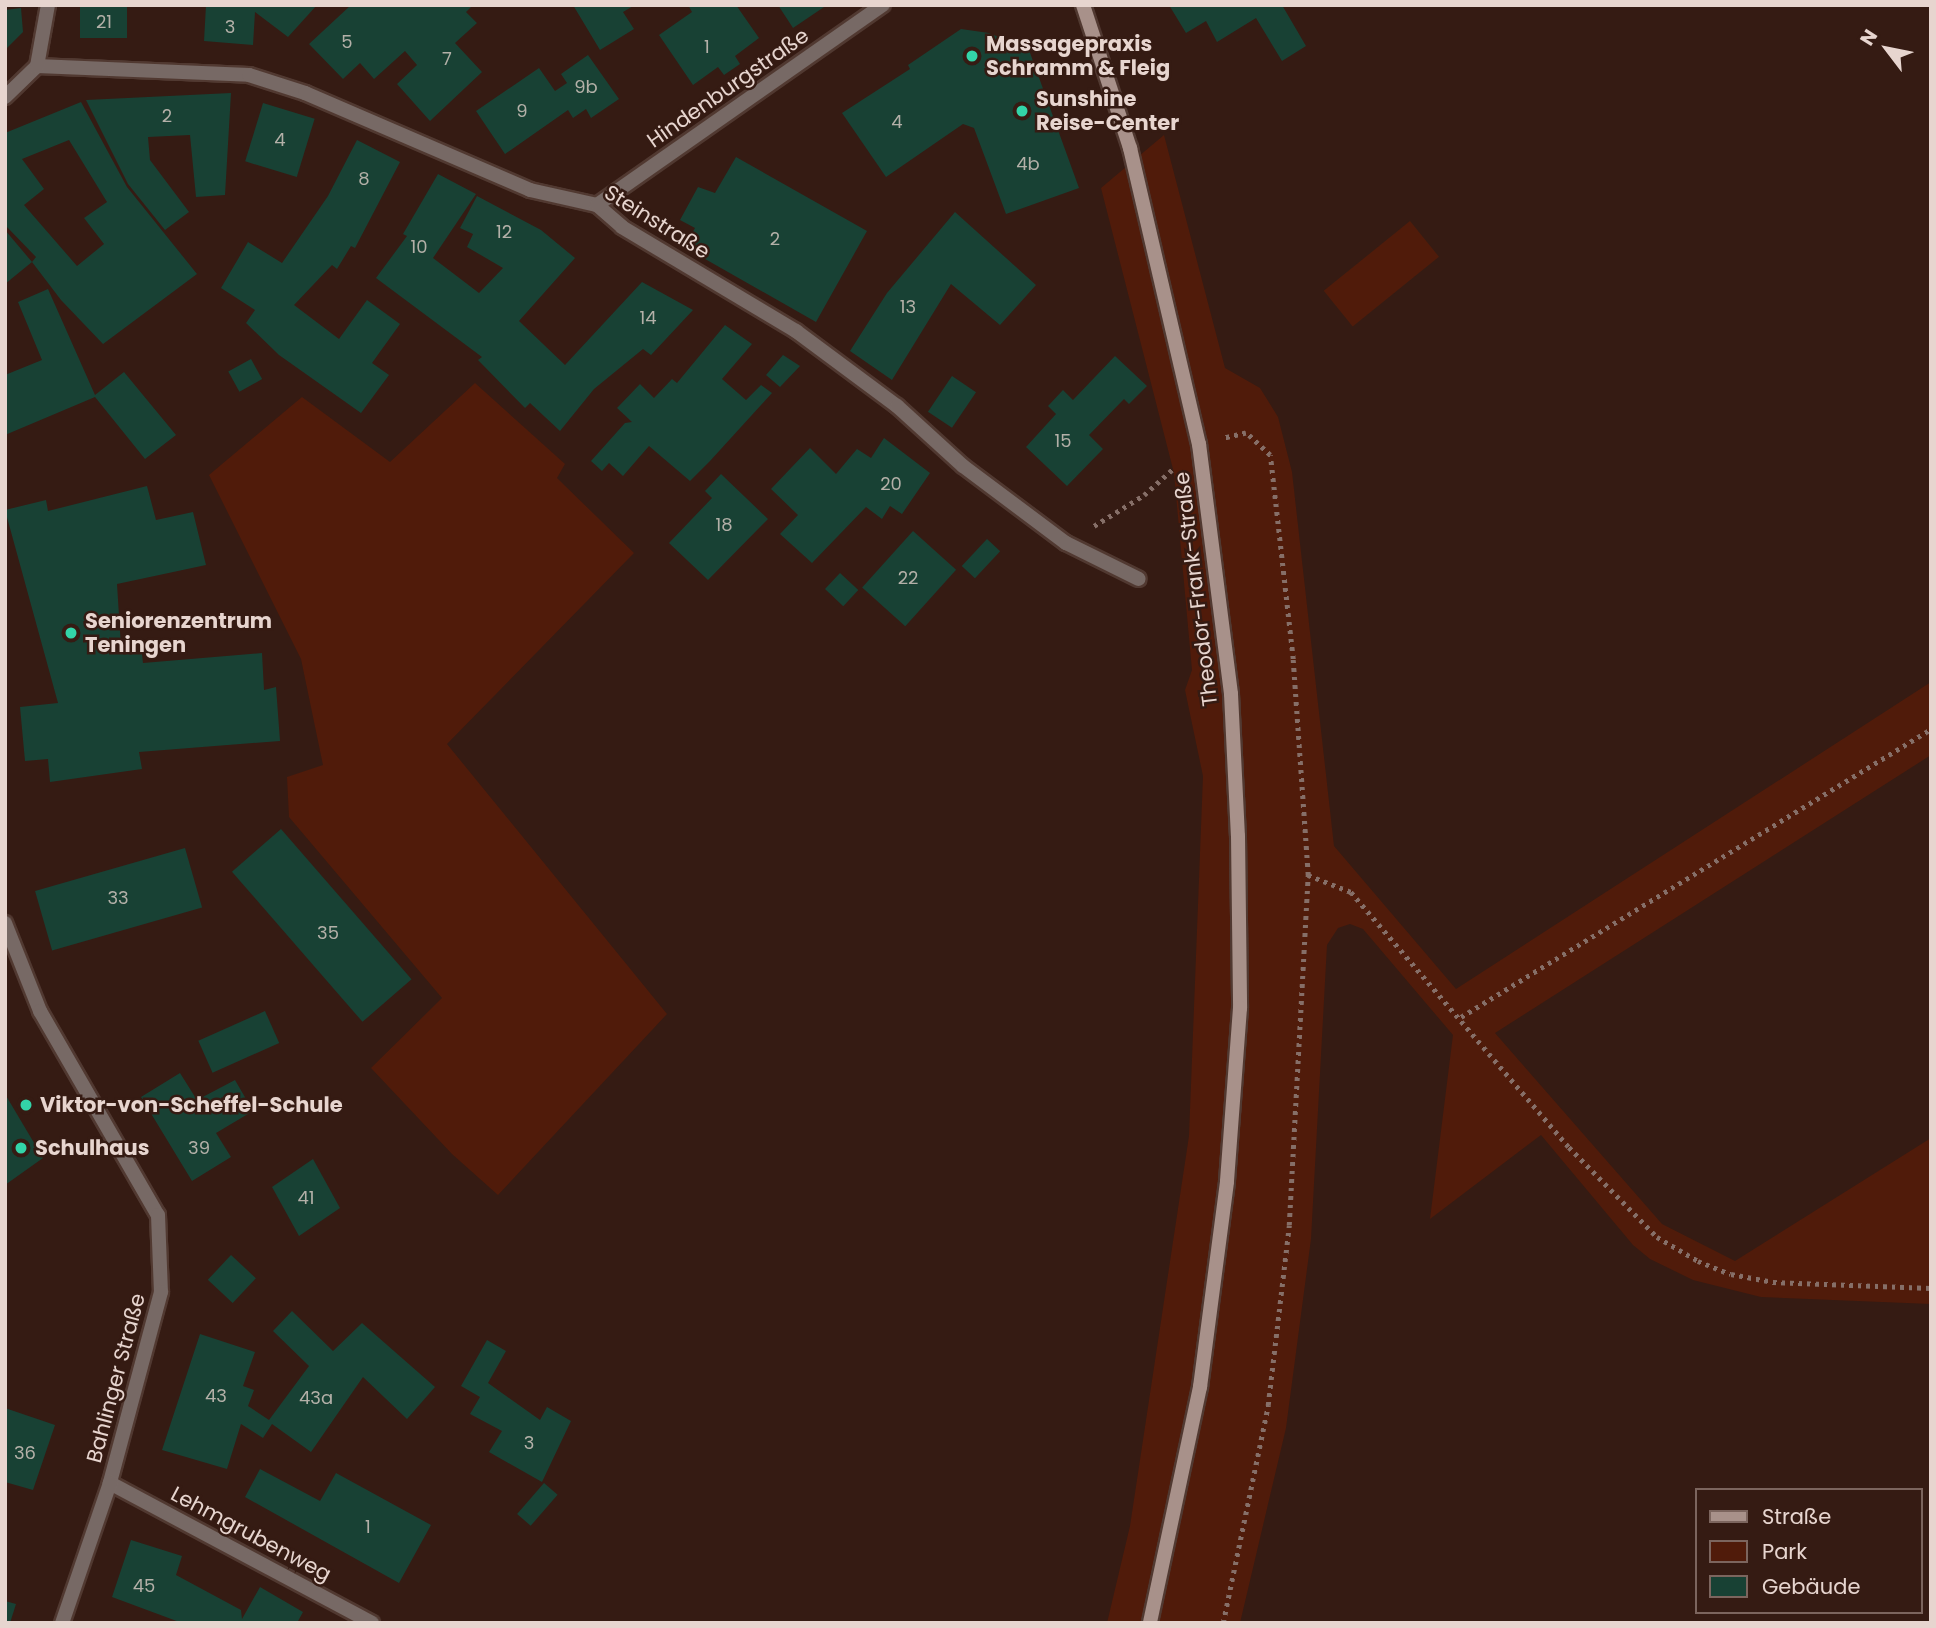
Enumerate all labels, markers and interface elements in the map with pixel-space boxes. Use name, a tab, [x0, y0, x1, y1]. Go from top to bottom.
house number: 21	[96, 11, 112, 33]
north arrow	[1852, 14, 1922, 84]
house number: 3	[225, 16, 235, 38]
street label: Hindenburgstraße	[642, 23, 814, 153]
text: N	[1854, 24, 1884, 51]
house number: 5	[341, 31, 353, 53]
place label: Massagepraxis Schramm & Fleig	[986, 31, 1170, 81]
house number: 1	[704, 36, 710, 58]
house number: 7	[442, 48, 452, 70]
marker: Massagepraxis Schramm & Fleig	[964, 48, 980, 64]
house number: 9b	[574, 76, 598, 98]
place label: Sunshine Reise-Center	[1036, 86, 1179, 136]
house number: 9	[516, 100, 528, 122]
marker: Sunshine Reise-Center	[1014, 103, 1030, 119]
house number: 2	[162, 105, 172, 127]
house number: 4	[891, 111, 903, 133]
house number: 4	[274, 129, 286, 151]
house number: 4b	[1016, 153, 1040, 175]
house number: 8	[358, 168, 370, 190]
street label: Steinstraße	[600, 180, 714, 264]
house number: 12	[496, 221, 512, 243]
house number: 2	[770, 228, 780, 250]
house number: 10	[410, 236, 428, 258]
house number: 13	[900, 296, 916, 318]
house number: 14	[639, 307, 657, 329]
house number: 15	[1054, 430, 1072, 452]
street label: Theodor-Frank-Straße	[1169, 470, 1223, 708]
house number: 20	[880, 473, 902, 495]
house number: 18	[715, 514, 733, 536]
house number: 22	[898, 567, 918, 589]
place label: Seniorenzentrum Teningen	[85, 608, 272, 658]
marker: Seniorenzentrum Teningen	[63, 625, 79, 641]
house number: 33	[107, 887, 129, 909]
house number: 35	[317, 922, 339, 944]
place label: Viktor-von-Scheffel-Schule	[40, 1092, 343, 1118]
marker: Viktor-von-Scheffel-Schule	[18, 1097, 34, 1113]
place label: Schulhaus	[35, 1135, 149, 1161]
house number: 39	[188, 1137, 210, 1159]
marker: Schulhaus	[13, 1140, 29, 1156]
house number: 41	[297, 1187, 315, 1209]
street label: Bahlinger Straße	[81, 1291, 151, 1465]
house number: 43	[205, 1385, 227, 1407]
house number: 43a	[299, 1387, 333, 1409]
house number: 3	[524, 1432, 534, 1454]
house number: 36	[14, 1442, 36, 1464]
street label: Lehmgrubenweg	[167, 1481, 335, 1587]
legend	[1694, 1488, 1922, 1614]
text: Straße	[1762, 1502, 1831, 1531]
house number: 1	[365, 1516, 371, 1538]
text: Park	[1762, 1537, 1807, 1566]
text: Gebäude	[1762, 1572, 1860, 1601]
house number: 45	[133, 1575, 155, 1597]

